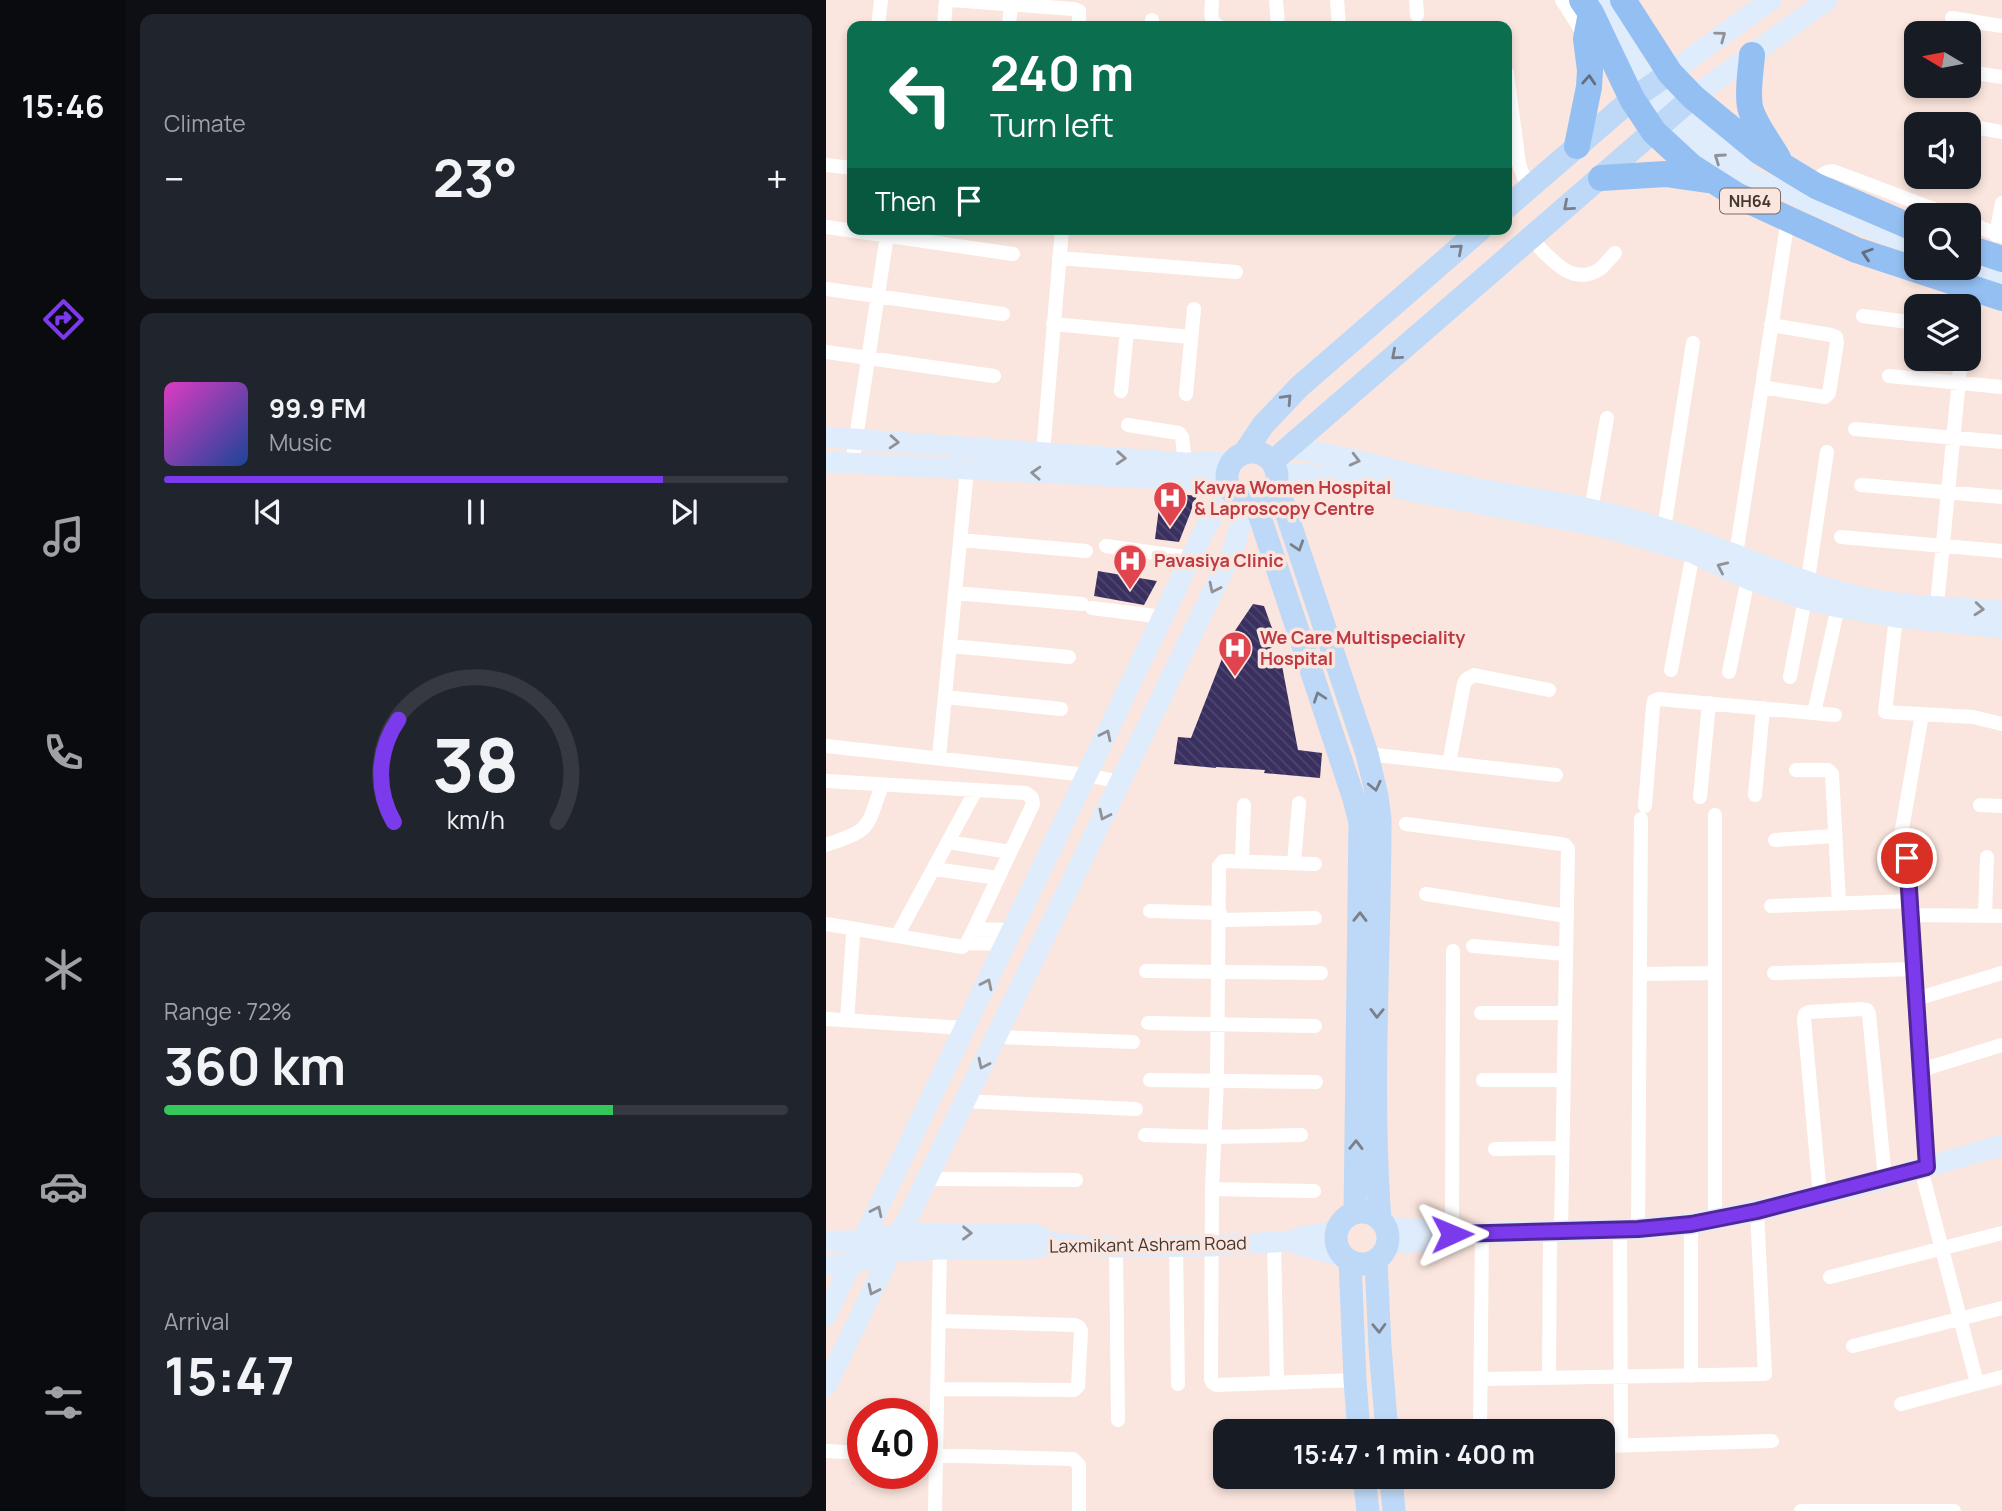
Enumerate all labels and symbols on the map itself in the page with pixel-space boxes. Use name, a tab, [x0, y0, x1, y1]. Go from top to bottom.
north arrow	[1904, 21, 1981, 98]
one-way arrow	[1713, 32, 1726, 45]
one-way arrow	[1581, 74, 1596, 85]
one-way arrow	[1714, 154, 1727, 166]
road number: NH64	[1720, 188, 1780, 214]
one-way arrow	[1564, 198, 1577, 210]
one-way arrow	[1450, 245, 1463, 257]
one-way arrow	[1862, 247, 1874, 262]
one-way arrow	[1392, 347, 1405, 359]
one-way arrow	[1279, 394, 1292, 407]
one-way arrow	[889, 434, 900, 449]
one-way arrow	[1116, 450, 1127, 465]
one-way arrow	[1349, 452, 1361, 466]
one-way arrow	[1030, 466, 1041, 481]
place label: Kavya Women Hospital & Laproscopy Centre	[1194, 475, 1391, 520]
hospital icon: Kavya Women Hospital & Laproscopy Centre	[1151, 479, 1189, 528]
one-way arrow	[1290, 540, 1304, 552]
hospital icon: Pavasiya Clinic	[1111, 542, 1149, 591]
place label: Pavasiya Clinic	[1154, 548, 1284, 572]
one-way arrow	[1717, 561, 1729, 575]
one-way arrow	[1209, 581, 1223, 593]
one-way arrow	[1974, 601, 1985, 616]
place label: We Care Multispeciality Hospital	[1260, 625, 1465, 670]
hospital icon: We Care Multispeciality Hospital	[1216, 629, 1254, 678]
one-way arrow	[1313, 691, 1327, 703]
one-way arrow	[1098, 730, 1112, 742]
one-way arrow	[1367, 780, 1381, 792]
one-way arrow	[1098, 808, 1112, 820]
pin	[1877, 828, 1937, 888]
one-way arrow	[1352, 912, 1368, 922]
one-way arrow	[978, 979, 992, 991]
one-way arrow	[1369, 1008, 1384, 1019]
one-way arrow	[977, 1057, 991, 1069]
one-way arrow	[1348, 1139, 1364, 1150]
position arrow	[1415, 1197, 1489, 1271]
one-way arrow	[869, 1206, 883, 1218]
one-way arrow	[962, 1226, 973, 1241]
street label: Laxmikant Ashram Road	[1049, 1230, 1247, 1258]
one-way arrow	[867, 1283, 881, 1295]
one-way arrow	[1371, 1323, 1386, 1334]
speed limit sign: 40	[847, 1398, 938, 1489]

